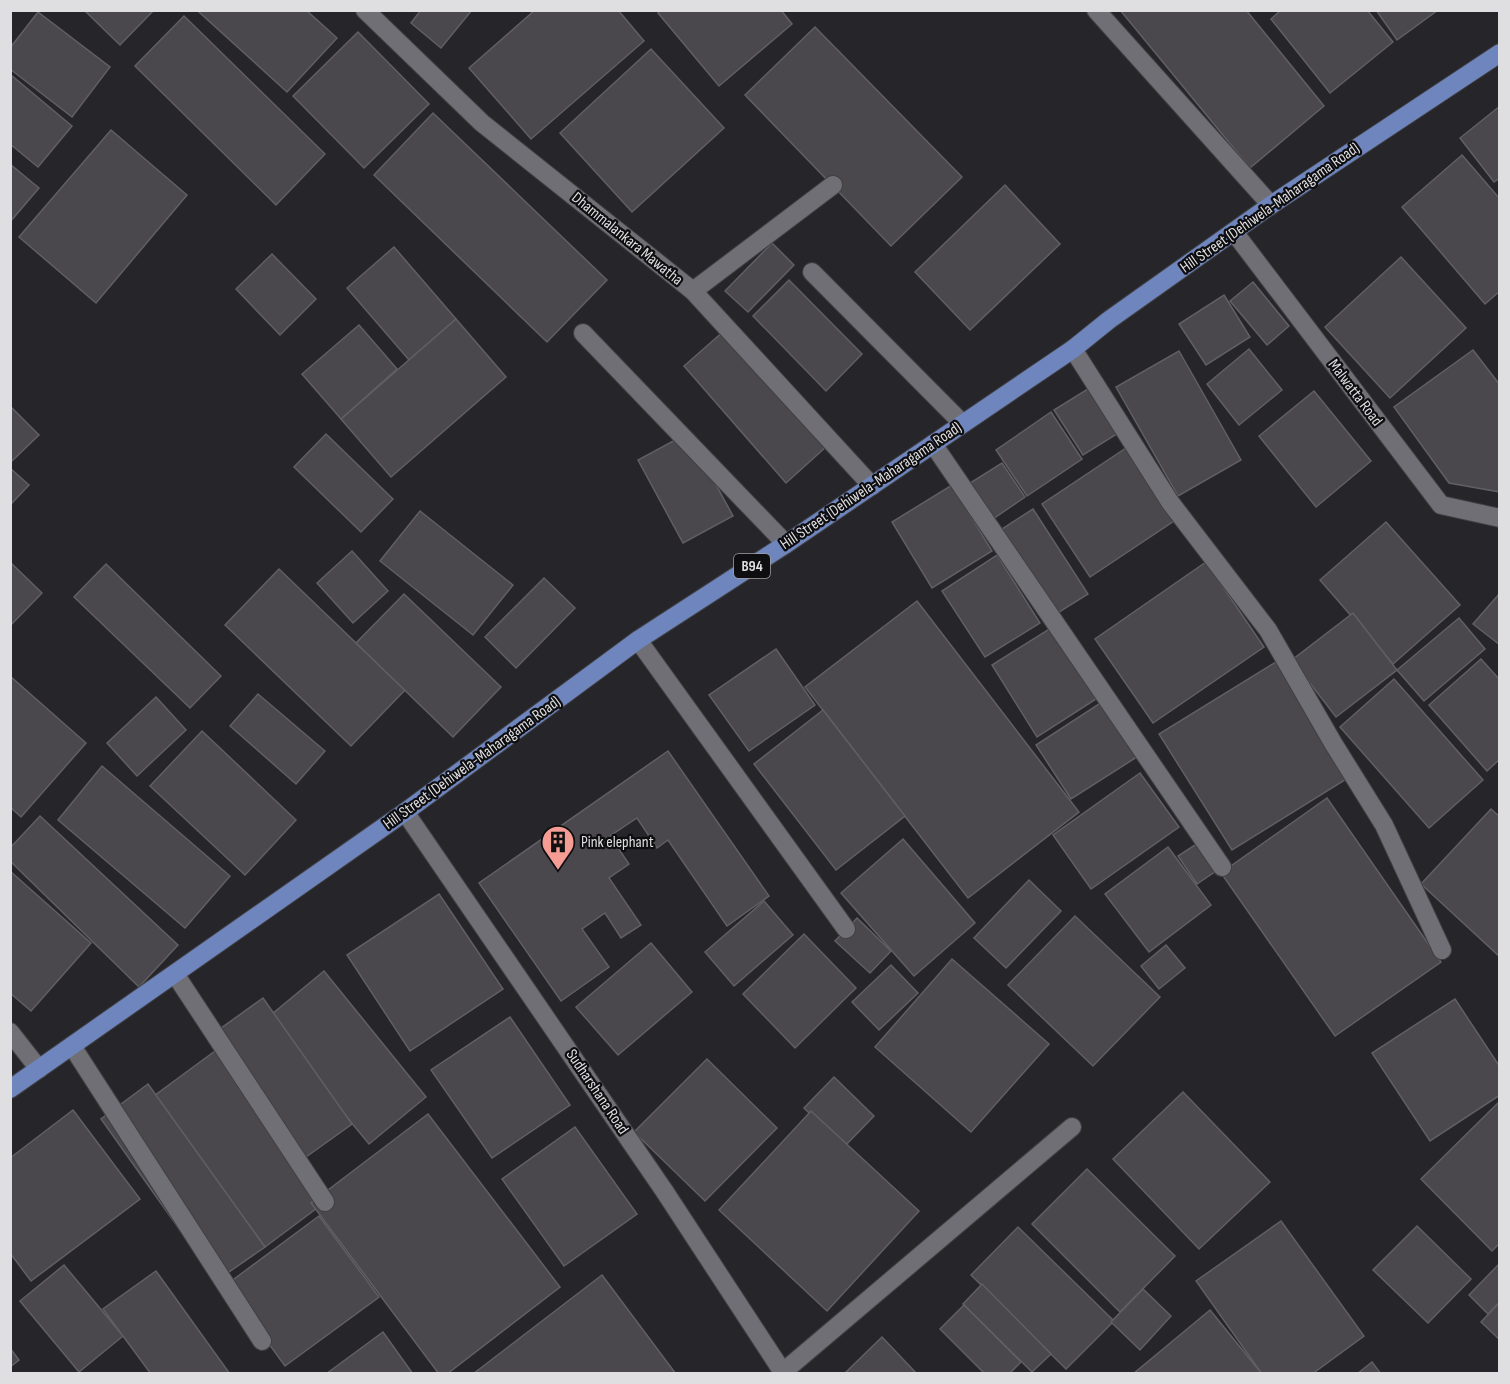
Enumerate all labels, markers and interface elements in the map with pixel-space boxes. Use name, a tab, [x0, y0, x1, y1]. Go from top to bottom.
street label: Hill Street (Dehiwela-Maharagama Road)	[1177, 139, 1363, 277]
street label: Dhammalankara Mawatha	[568, 188, 686, 290]
street label: Malwatta Road	[1324, 356, 1386, 430]
street label: Hill Street (Dehiwela-Maharagama Road)	[777, 418, 965, 554]
road number: B94	[734, 554, 770, 578]
street label: Hill Street (Dehiwela-Maharagama Road)	[380, 692, 564, 834]
building icon: Pink elephant	[540, 824, 576, 871]
place label: Pink elephant	[581, 833, 654, 852]
street label: Sudharshana Road	[562, 1046, 632, 1138]

